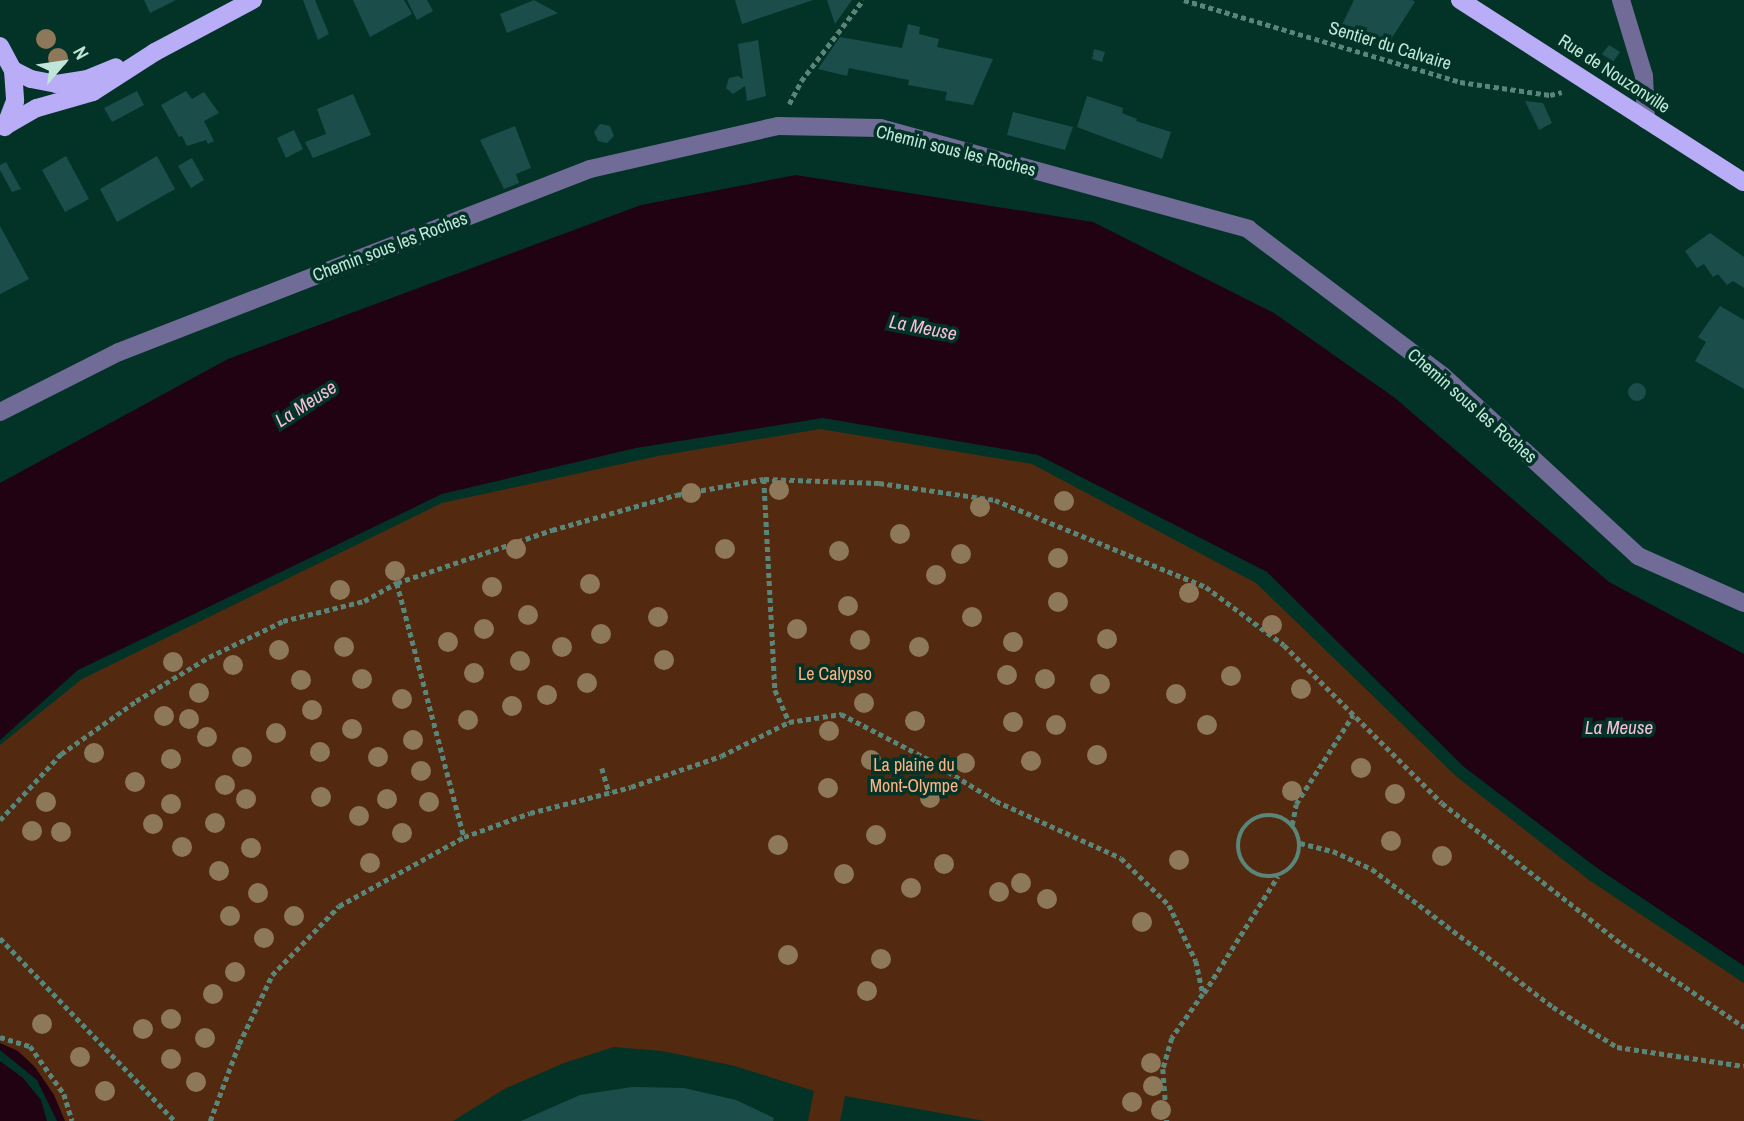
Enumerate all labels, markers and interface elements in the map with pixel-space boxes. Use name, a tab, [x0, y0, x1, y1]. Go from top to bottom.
street label: Sentier du Calvaire	[1326, 17, 1454, 75]
north arrow	[28, 28, 98, 98]
street label: Rue de Nouzonville	[1554, 30, 1674, 118]
text: N	[67, 42, 95, 64]
street label: Chemin sous les Roches	[874, 121, 1038, 181]
street label: Chemin sous les Roches	[310, 208, 470, 286]
water label: La Meuse	[887, 310, 959, 346]
street label: Chemin sous les Roches	[1403, 344, 1541, 468]
water label: La Meuse	[271, 376, 341, 432]
park label: Le Calypso	[798, 663, 872, 685]
water label: La Meuse	[1585, 717, 1653, 739]
park label: La plaine du Mont-Olympe	[870, 755, 958, 798]

